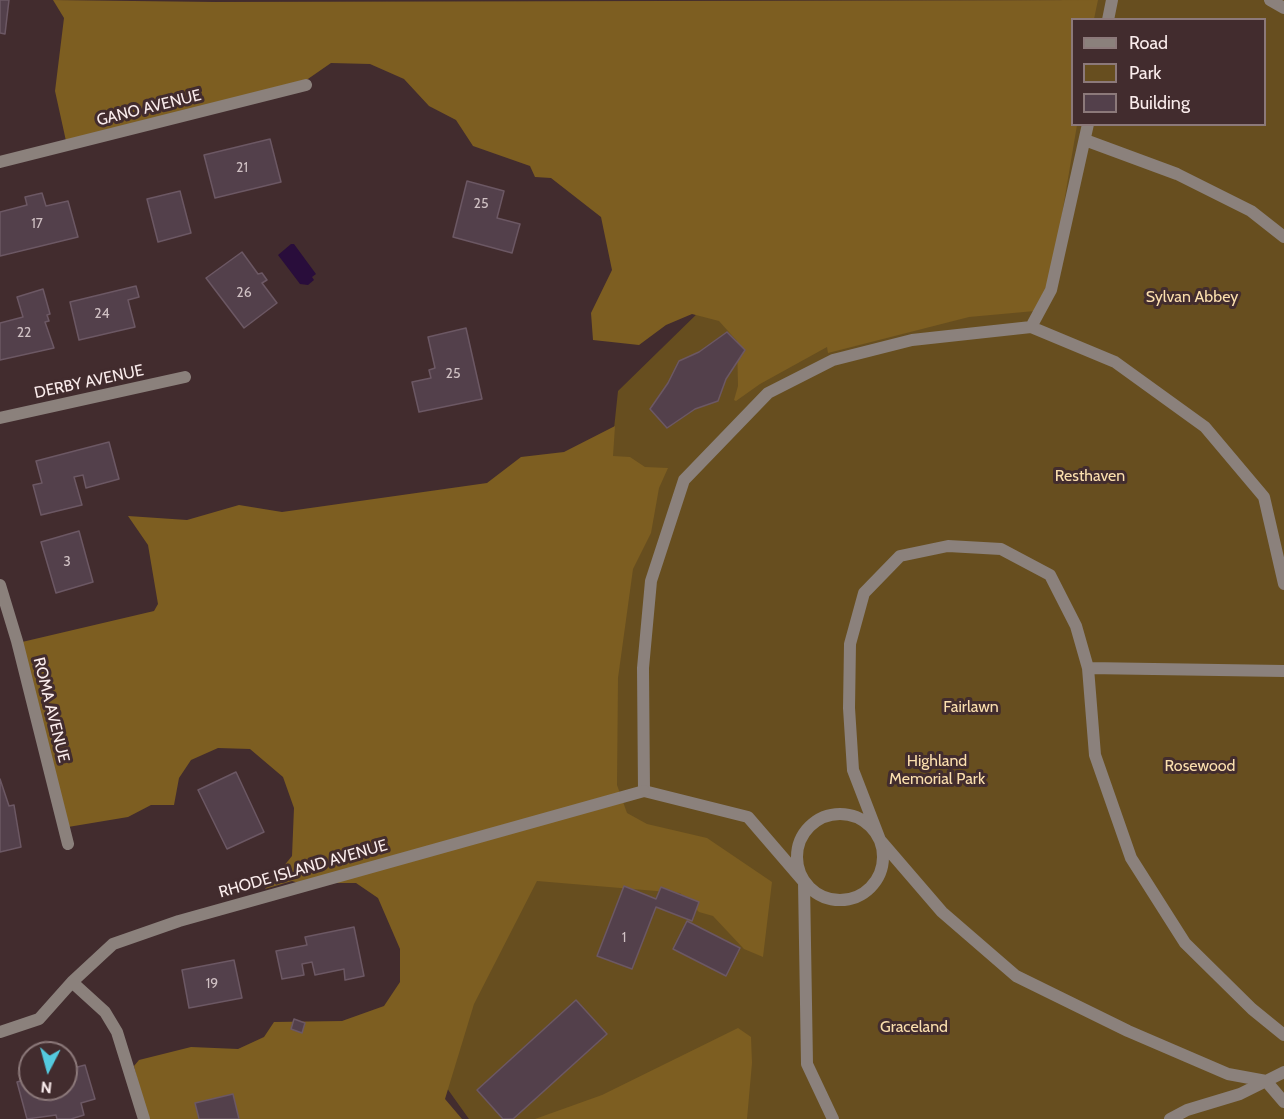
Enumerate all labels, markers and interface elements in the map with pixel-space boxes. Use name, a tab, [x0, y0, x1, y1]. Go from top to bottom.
legend	[1071, 18, 1266, 126]
text: Road	[1129, 32, 1168, 54]
text: Park	[1129, 62, 1161, 84]
street label: GANO AVENUE	[95, 86, 203, 130]
text: Building	[1129, 92, 1190, 114]
house number: 21	[236, 160, 248, 176]
house number: 25	[474, 196, 488, 212]
house number: 17	[31, 216, 43, 232]
house number: 26	[236, 285, 252, 301]
park label: Sylvan Abbey	[1146, 287, 1238, 307]
house number: 24	[94, 306, 110, 322]
house number: 22	[17, 325, 31, 341]
street label: DERBY AVENUE	[33, 361, 145, 403]
house number: 25	[446, 366, 460, 382]
park label: Resthaven	[1055, 466, 1125, 486]
house number: 3	[63, 554, 71, 570]
street label: ROMA AVENUE	[29, 655, 73, 765]
park label: Fairlawn	[943, 697, 999, 717]
park label: Highland Memorial Park	[889, 751, 985, 789]
park label: Rosewood	[1165, 756, 1235, 776]
street label: RHODE ISLAND AVENUE	[216, 836, 390, 902]
house number: 1	[622, 930, 626, 946]
house number: 19	[206, 976, 218, 992]
park label: Graceland	[880, 1017, 948, 1037]
north arrow	[18, 1041, 78, 1101]
text: N	[40, 1077, 53, 1097]

